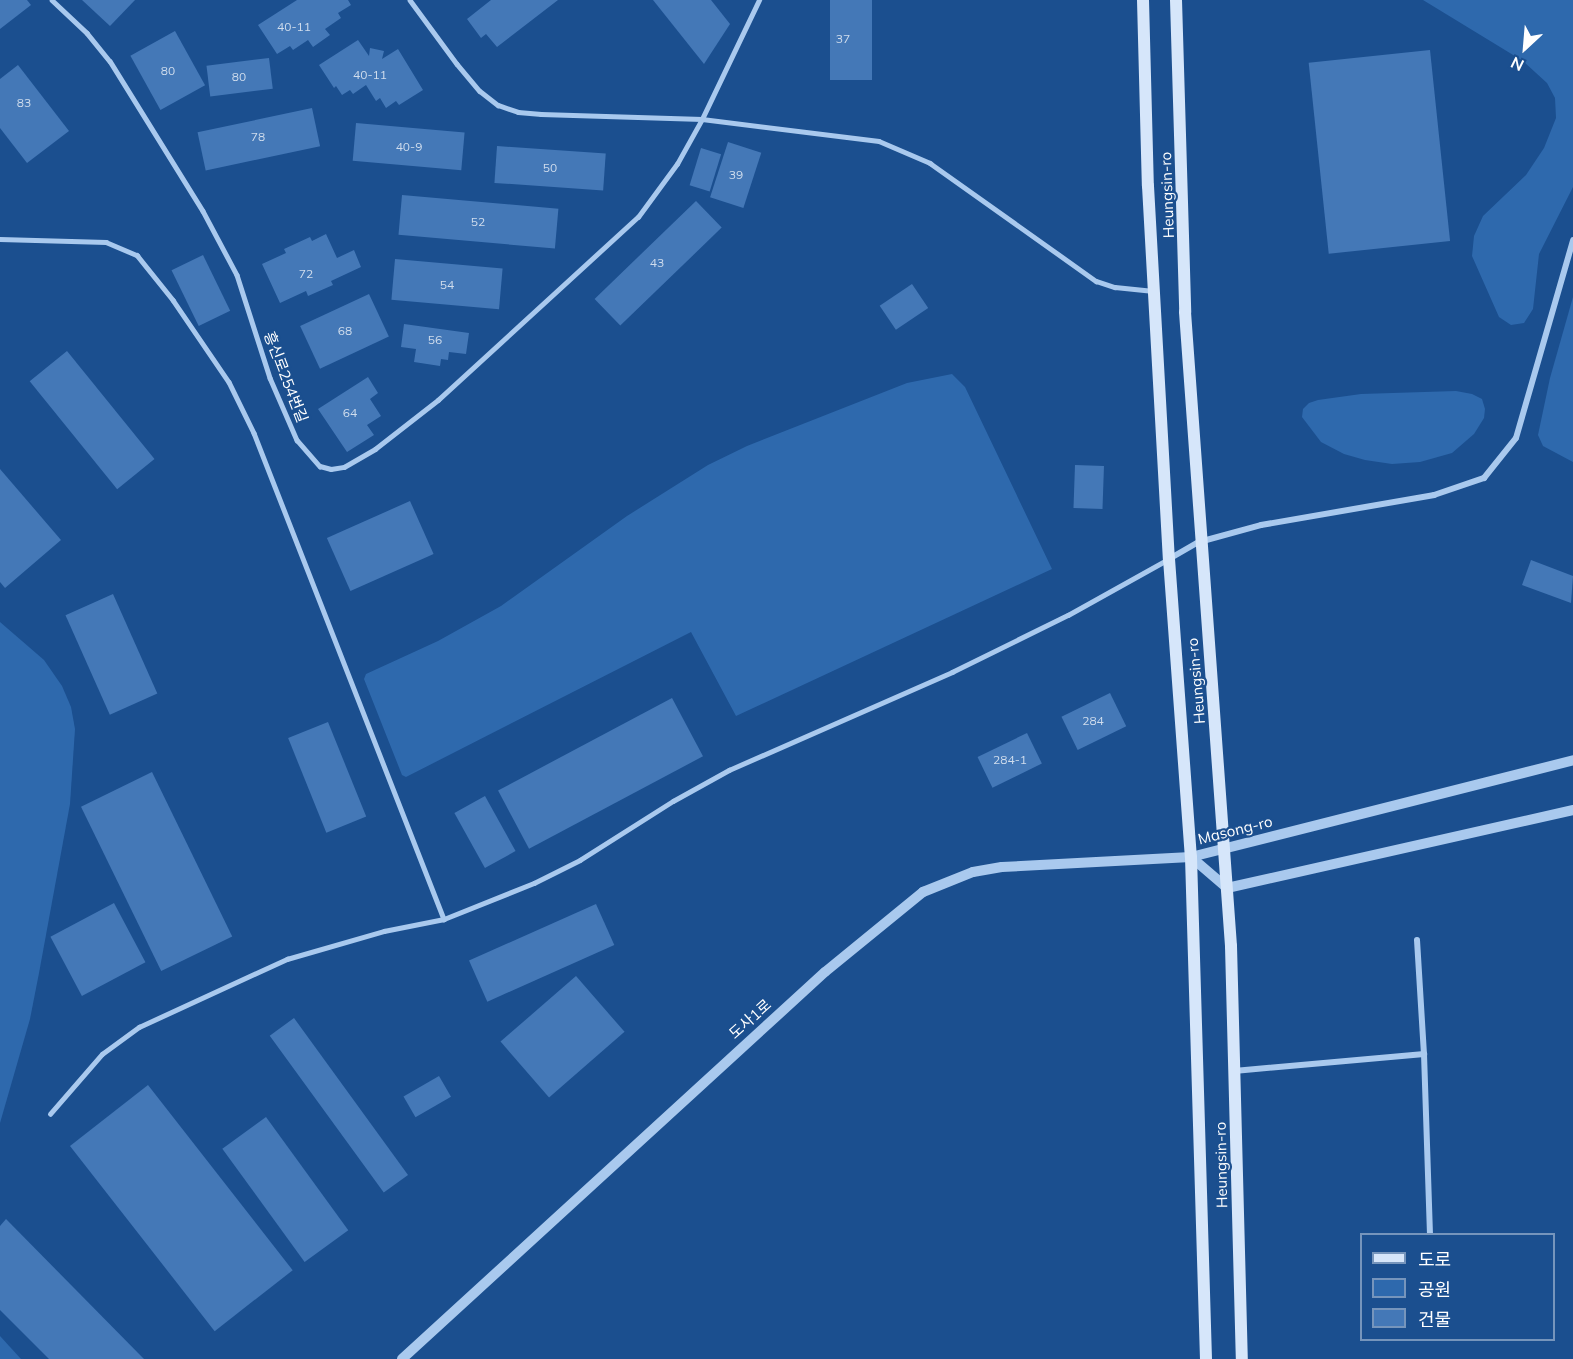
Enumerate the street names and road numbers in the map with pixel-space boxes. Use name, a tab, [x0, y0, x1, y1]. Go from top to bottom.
street label: Heungsin-ro	[1157, 152, 1177, 238]
street label: 흥신로254번길	[260, 329, 312, 425]
street label: Heungsin-ro	[1183, 637, 1209, 725]
street label: Masong-ro	[1196, 812, 1274, 848]
street label: 도사1로	[725, 995, 775, 1043]
street label: Heungsin-ro	[1211, 1122, 1231, 1208]

